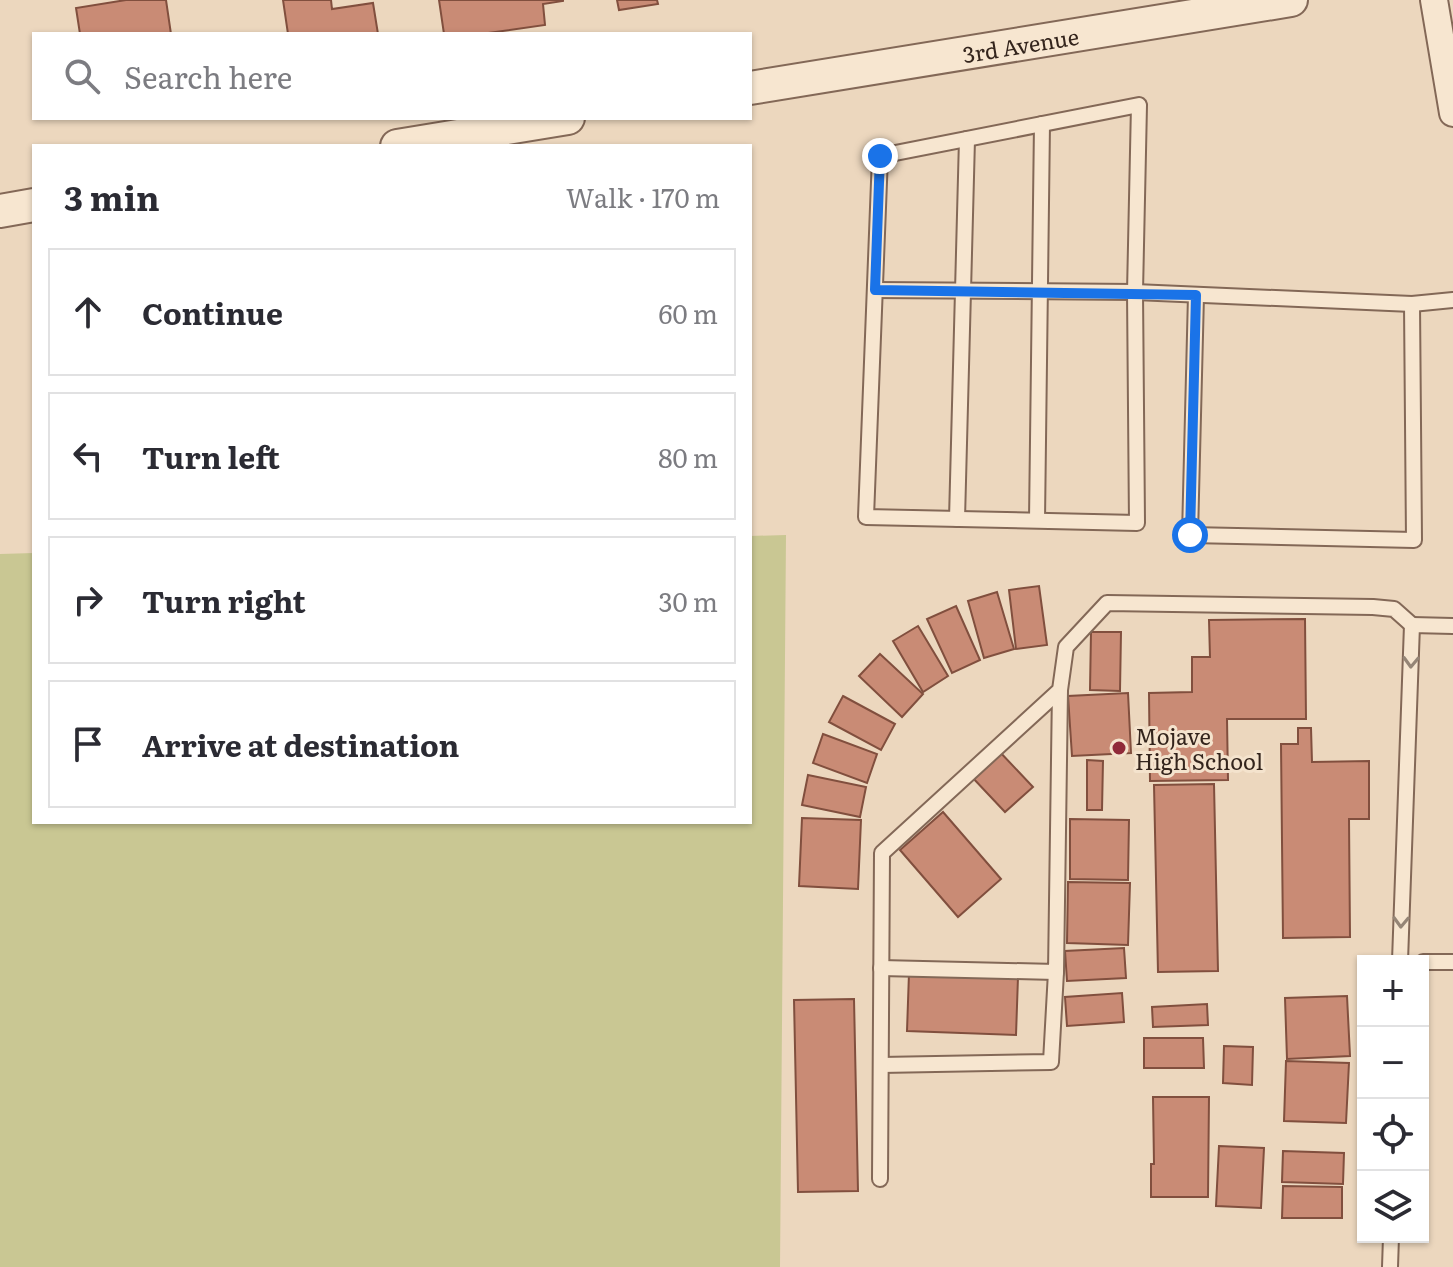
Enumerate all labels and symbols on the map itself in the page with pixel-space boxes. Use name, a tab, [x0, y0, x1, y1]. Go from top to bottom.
street label: 3rd Avenue	[960, 18, 1081, 70]
route end	[862, 138, 898, 174]
route start	[1172, 517, 1208, 553]
one-way arrow	[1402, 656, 1419, 669]
place label: Mojave High School	[1135, 719, 1263, 777]
marker: Mojave High School	[1110, 739, 1128, 757]
one-way arrow	[1393, 916, 1410, 929]

